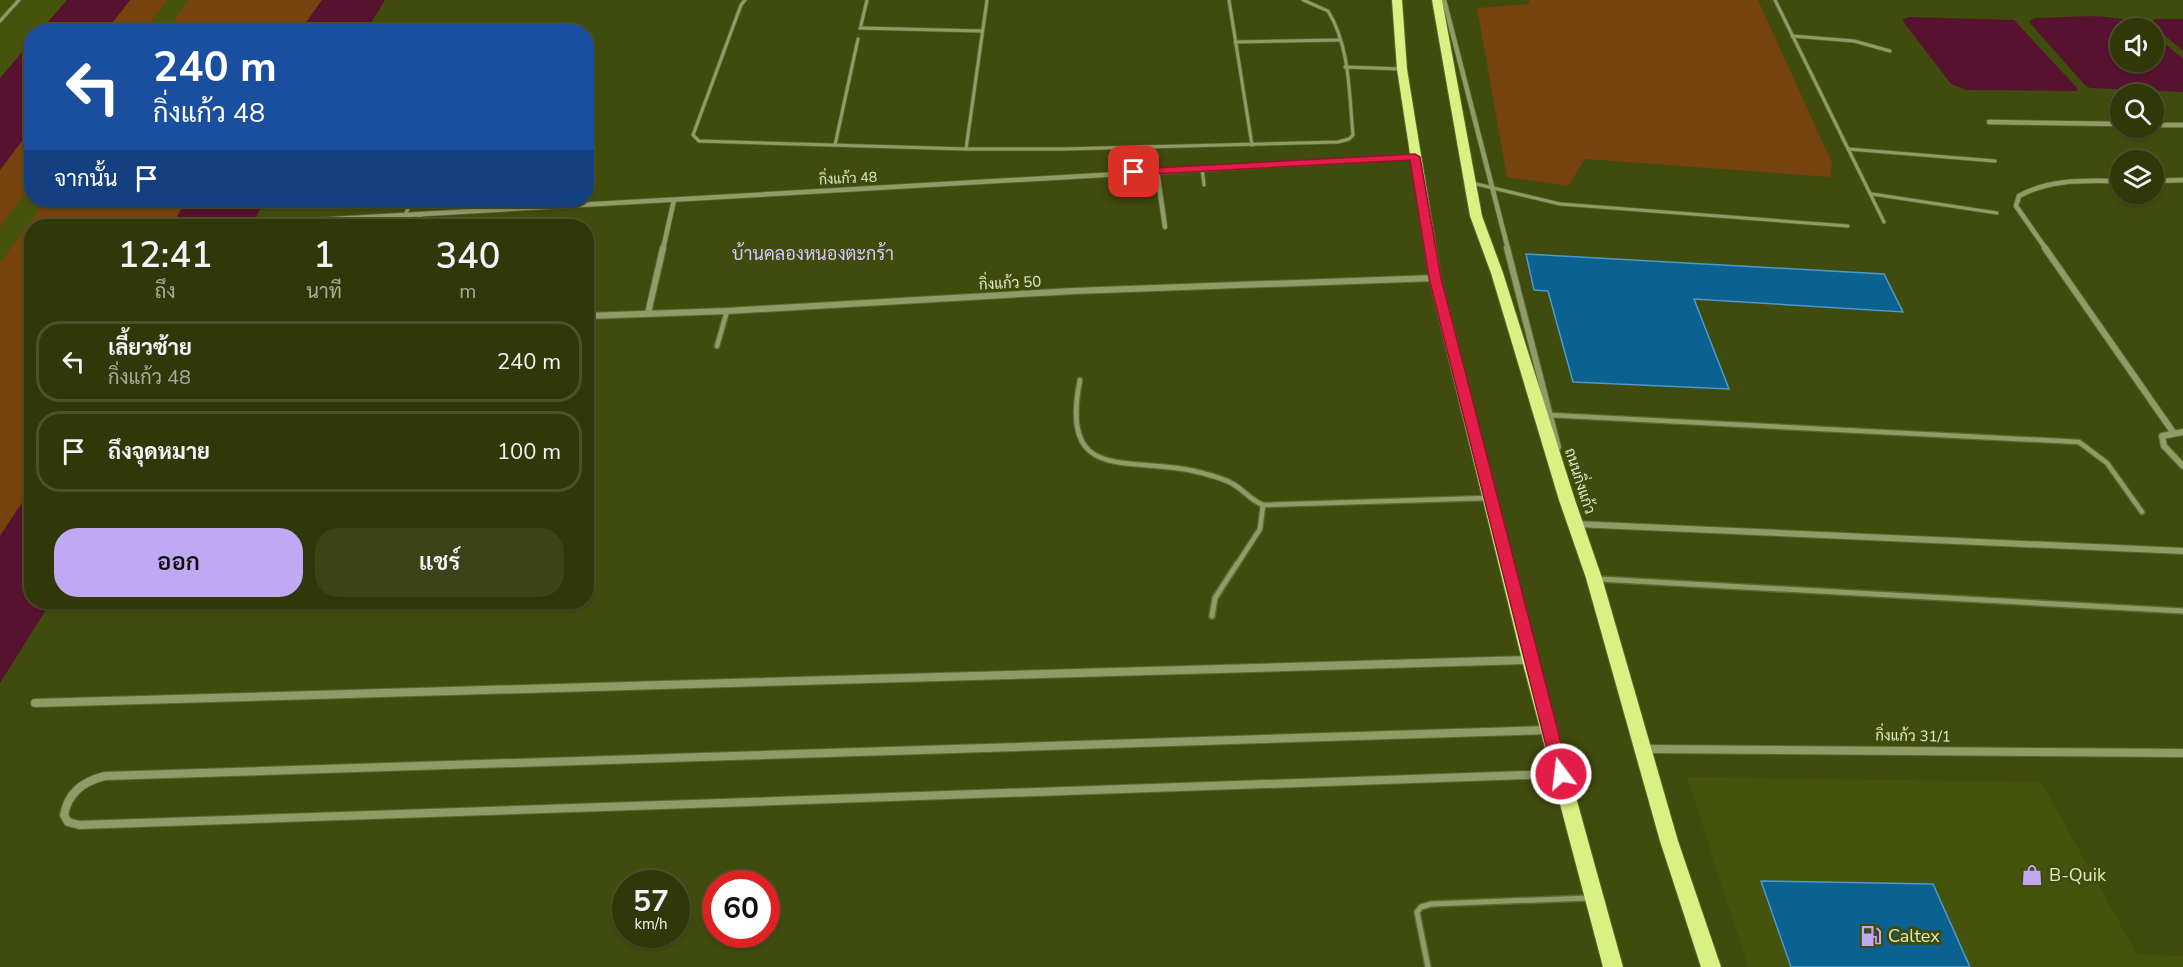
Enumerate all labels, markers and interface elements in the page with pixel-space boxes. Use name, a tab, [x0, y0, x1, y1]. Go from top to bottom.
map controls	[2110, 18, 2164, 204]
button: sound	[2110, 18, 2164, 72]
text: 240 m	[153, 39, 277, 96]
icon: left	[54, 48, 132, 126]
button: search	[2110, 84, 2164, 138]
text: กิ่งแก้ว 48	[153, 95, 265, 132]
pin	[1108, 146, 1159, 197]
button: layers	[2110, 150, 2164, 204]
icon: arrive	[1117, 155, 1150, 188]
icon: arrive	[130, 162, 163, 195]
text: จากนั้น	[54, 164, 118, 194]
street label: กิ่งแก้ว 48	[818, 165, 878, 190]
text: 12:41	[118, 231, 213, 280]
text: 1	[313, 231, 335, 280]
text: 340	[436, 232, 500, 281]
district label: บ้านคลองหนองตะกร้า	[732, 242, 894, 266]
street label: กิ่งแก้ว 50	[978, 267, 1042, 295]
text: ถึง	[155, 278, 175, 305]
text: นาที	[306, 278, 342, 305]
text: m	[459, 278, 476, 305]
text: เลี้ยวซ้าย	[108, 333, 192, 363]
icon: left	[57, 345, 90, 378]
text: 240 m	[497, 347, 561, 377]
text: กิ่งแก้ว 48	[108, 364, 191, 391]
icon: arrive	[57, 435, 90, 468]
text: ถึงจุดหมาย	[108, 437, 210, 467]
text: 100 m	[497, 437, 561, 467]
street label: ถนนกิ่งแก้ว	[1560, 444, 1604, 517]
button: ออก	[54, 528, 303, 597]
button: แชร์	[315, 528, 564, 597]
street label: กิ่งแก้ว 31/1	[1875, 721, 1951, 747]
position arrow	[1529, 742, 1593, 806]
shop icon: B-Quik	[2020, 863, 2044, 887]
place label: B-Quik	[2049, 863, 2107, 887]
speed limit sign: 60	[702, 870, 780, 948]
text: 57	[633, 881, 669, 922]
text: km/h	[634, 914, 668, 934]
fuel station icon: Caltex	[1859, 924, 1883, 948]
place label: Caltex	[1888, 924, 1940, 948]

